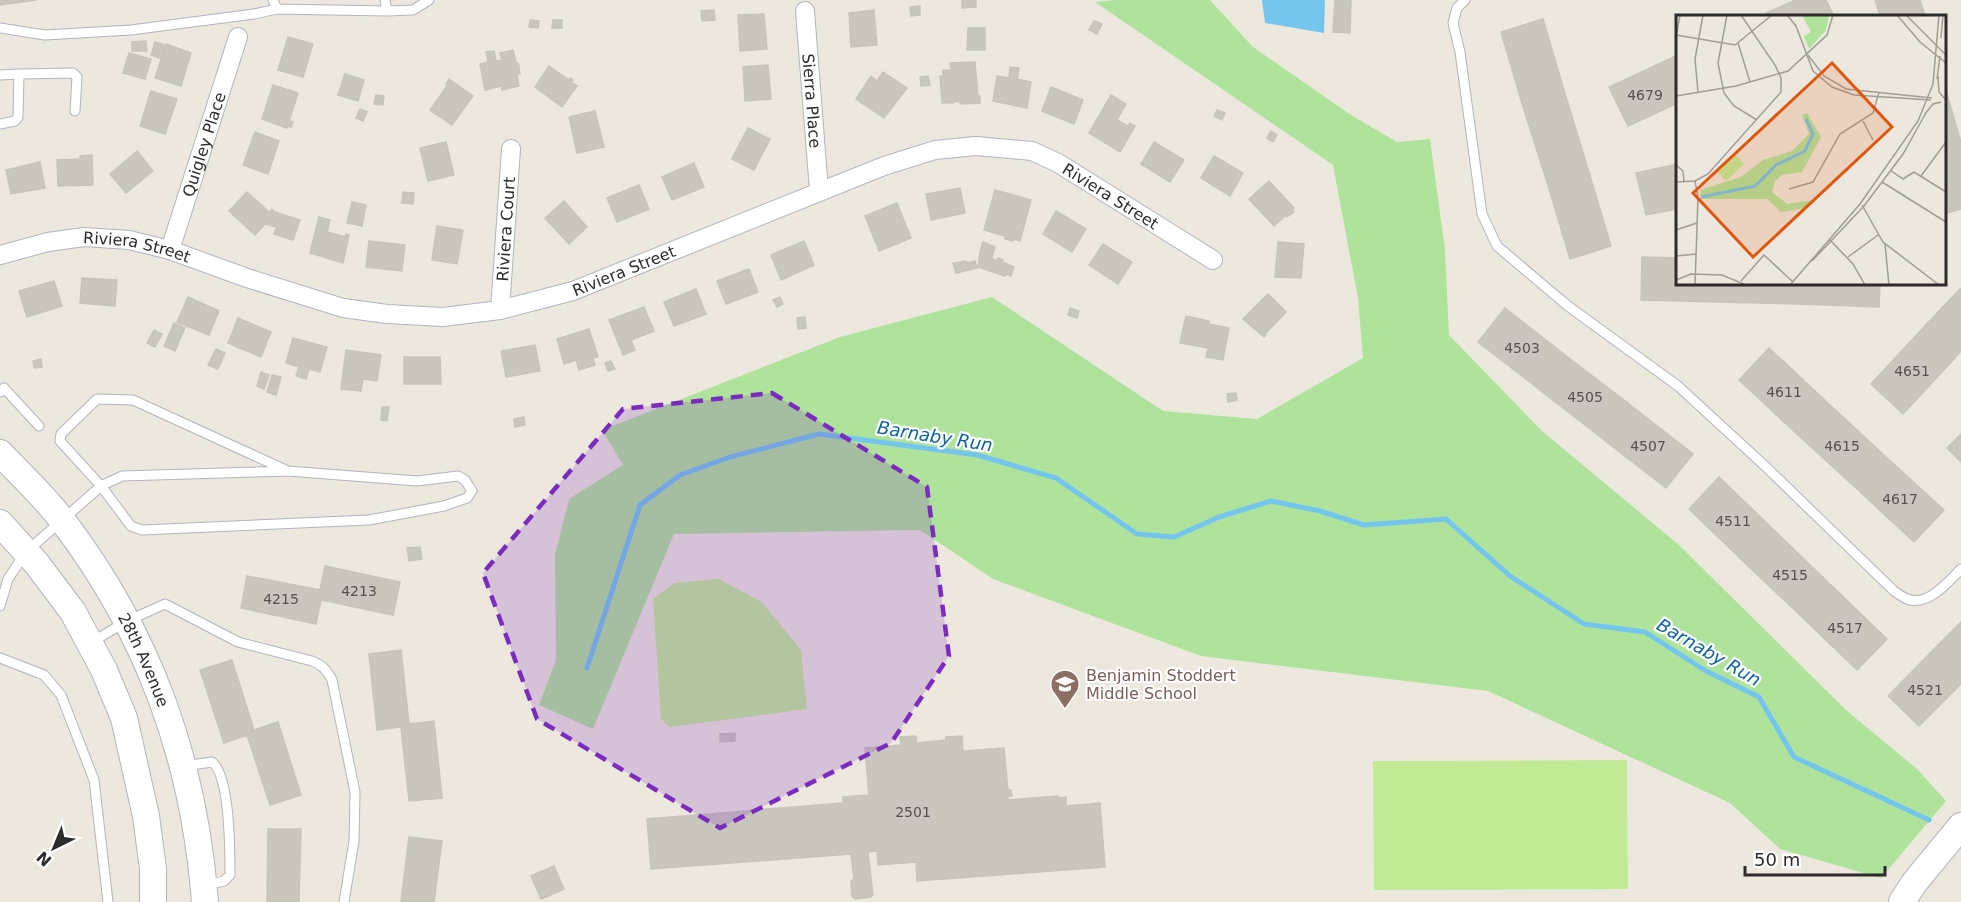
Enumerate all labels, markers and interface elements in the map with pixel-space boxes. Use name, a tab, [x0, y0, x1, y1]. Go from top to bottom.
inset map	[1676, 15, 1946, 285]
street label: Sierra Place	[799, 53, 825, 149]
house number: 4679	[1627, 87, 1663, 103]
street label: Quigley Place	[178, 90, 229, 199]
street label: Riviera Street	[1059, 159, 1162, 233]
street label: Riviera Court	[492, 176, 519, 282]
street label: Riviera Street	[83, 227, 193, 266]
street label: Riviera Street	[569, 241, 678, 300]
house number: 4503	[1504, 340, 1540, 356]
house number: 4651	[1894, 363, 1930, 379]
house number: 4611	[1766, 384, 1802, 400]
house number: 4505	[1567, 389, 1603, 405]
water label: Barnaby Run	[876, 417, 994, 455]
house number: 4507	[1630, 438, 1666, 454]
house number: 4615	[1824, 438, 1860, 454]
house number: 4617	[1882, 491, 1918, 507]
house number: 4511	[1715, 513, 1751, 529]
house number: 4515	[1772, 567, 1808, 583]
house number: 4213	[341, 583, 377, 599]
house number: 4215	[263, 591, 299, 607]
street label: 28th Avenue	[115, 609, 173, 710]
water label: Barnaby Run	[1653, 614, 1765, 690]
house number: 4517	[1827, 620, 1863, 636]
place label: Benjamin Stoddert Middle School	[1086, 666, 1236, 703]
school or university icon: Benjamin Stoddert Middle School	[1049, 668, 1081, 710]
house number: 4521	[1907, 682, 1943, 698]
house number: 2501	[895, 804, 931, 820]
north arrow	[24, 818, 84, 878]
scale bar	[1745, 839, 1884, 877]
text: N	[33, 847, 55, 870]
text: 50 m	[1754, 849, 1800, 870]

